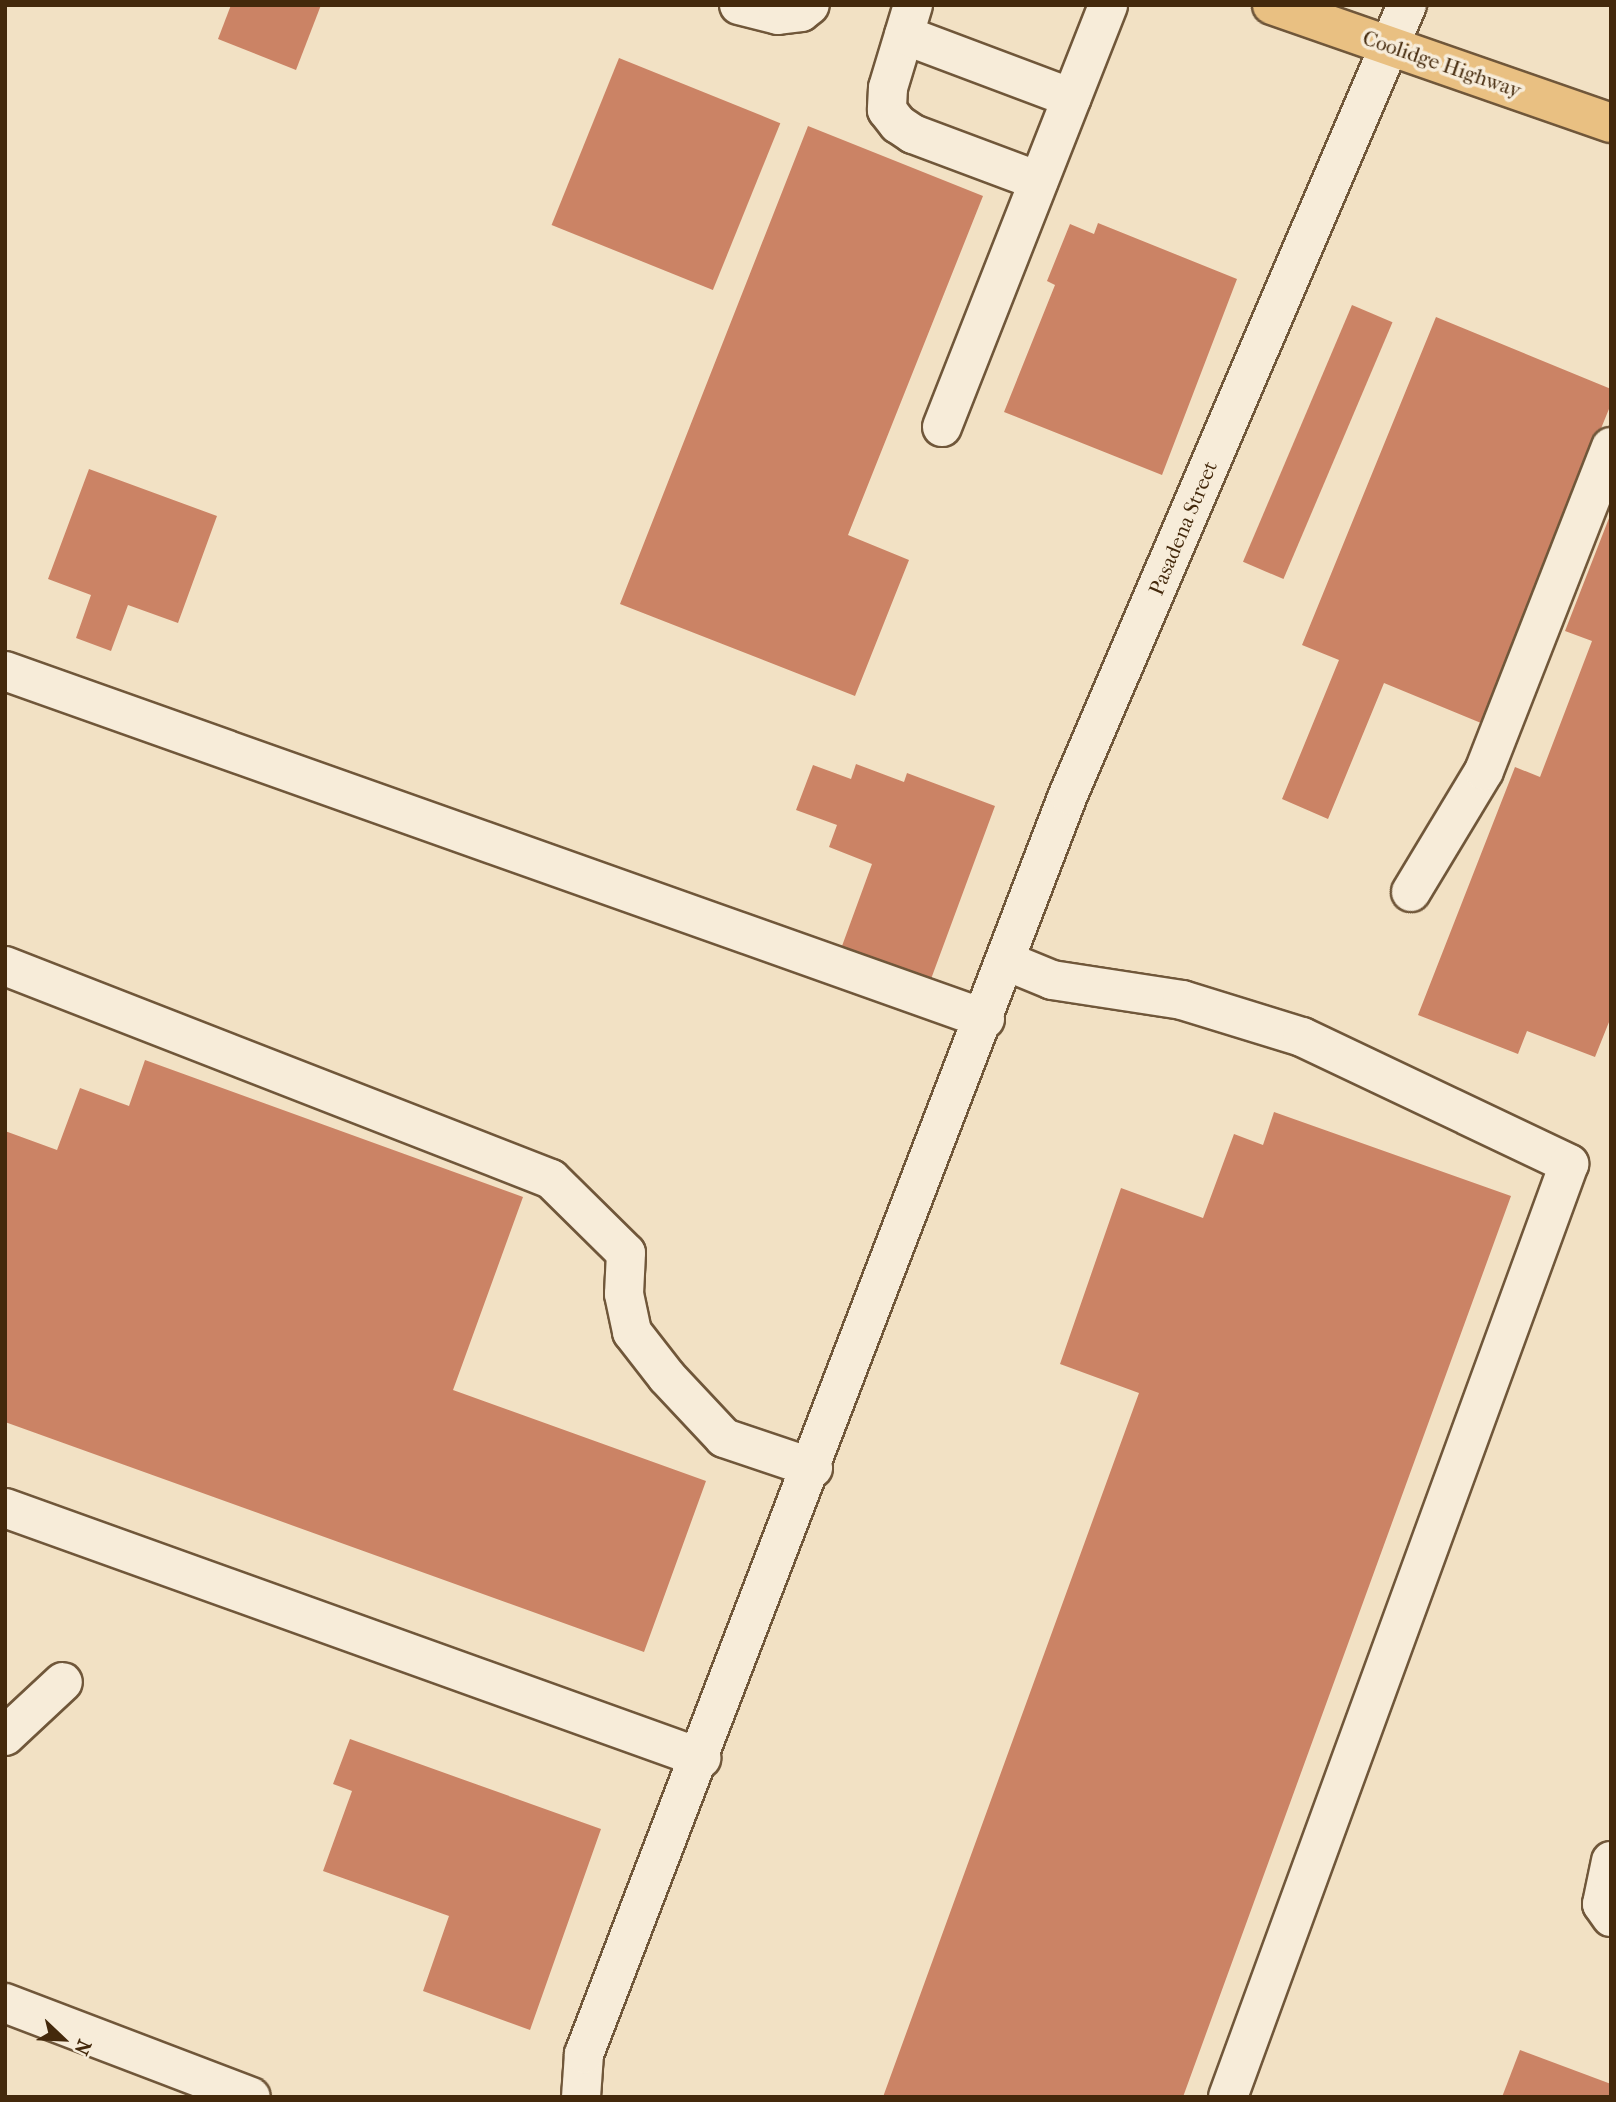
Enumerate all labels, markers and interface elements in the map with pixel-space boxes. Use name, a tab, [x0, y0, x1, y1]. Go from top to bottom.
street label: Coolidge Highway	[1359, 25, 1525, 103]
street label: Pasadena Street	[1143, 457, 1223, 599]
north arrow	[28, 2004, 98, 2074]
text: N	[69, 2036, 95, 2058]

